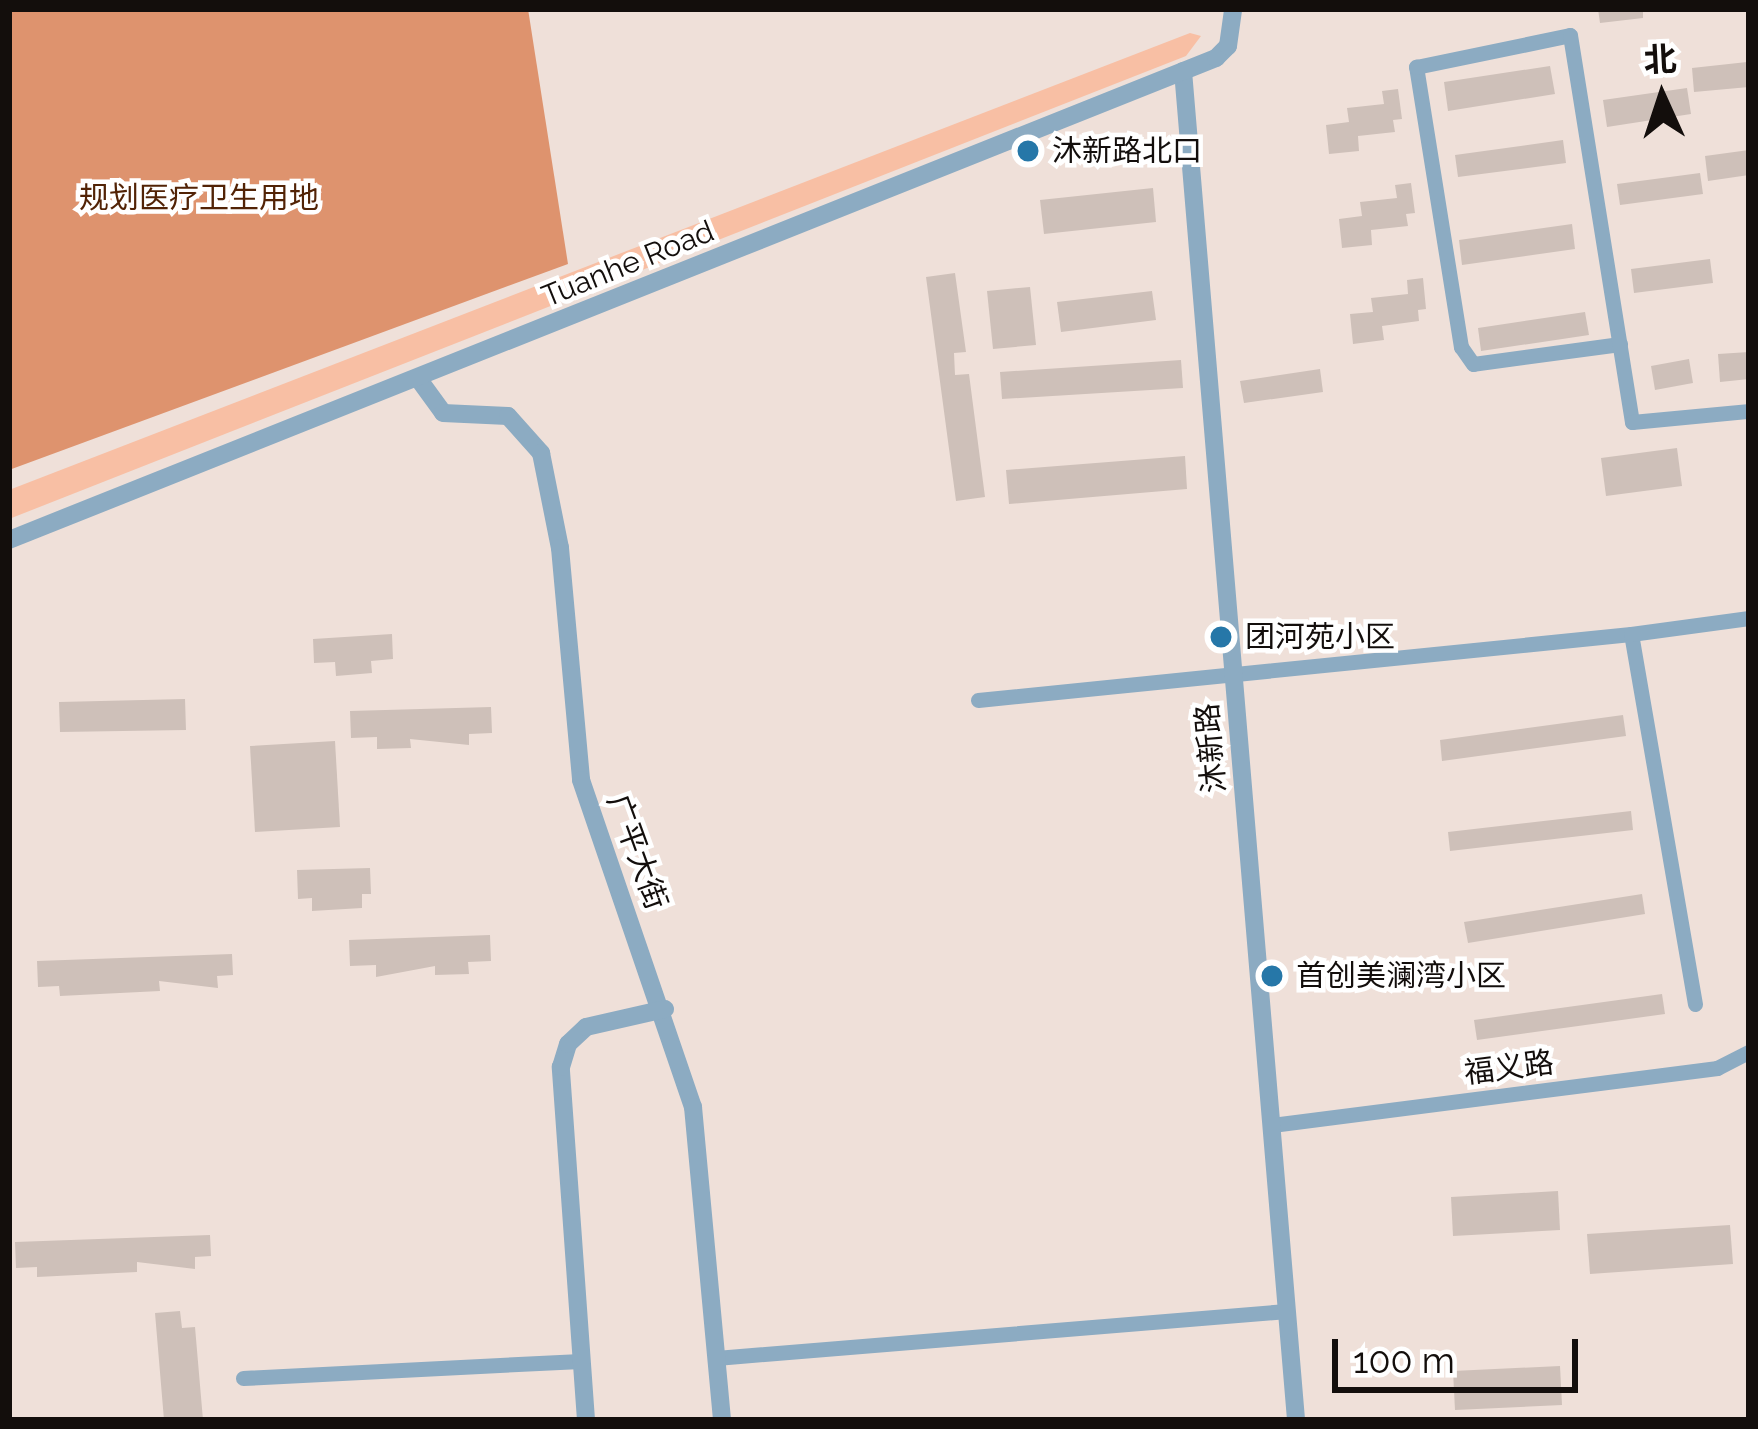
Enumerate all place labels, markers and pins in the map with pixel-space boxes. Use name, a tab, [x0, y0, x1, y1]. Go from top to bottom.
place label: 沐新路北口	[1052, 133, 1202, 169]
marker: 沐新路北口	[1015, 138, 1041, 164]
place label: 团河苑小区	[1245, 619, 1395, 655]
marker: 团河苑小区	[1208, 624, 1234, 650]
place label: 首创美澜湾小区	[1296, 958, 1506, 994]
marker: 首创美澜湾小区	[1259, 963, 1285, 989]

